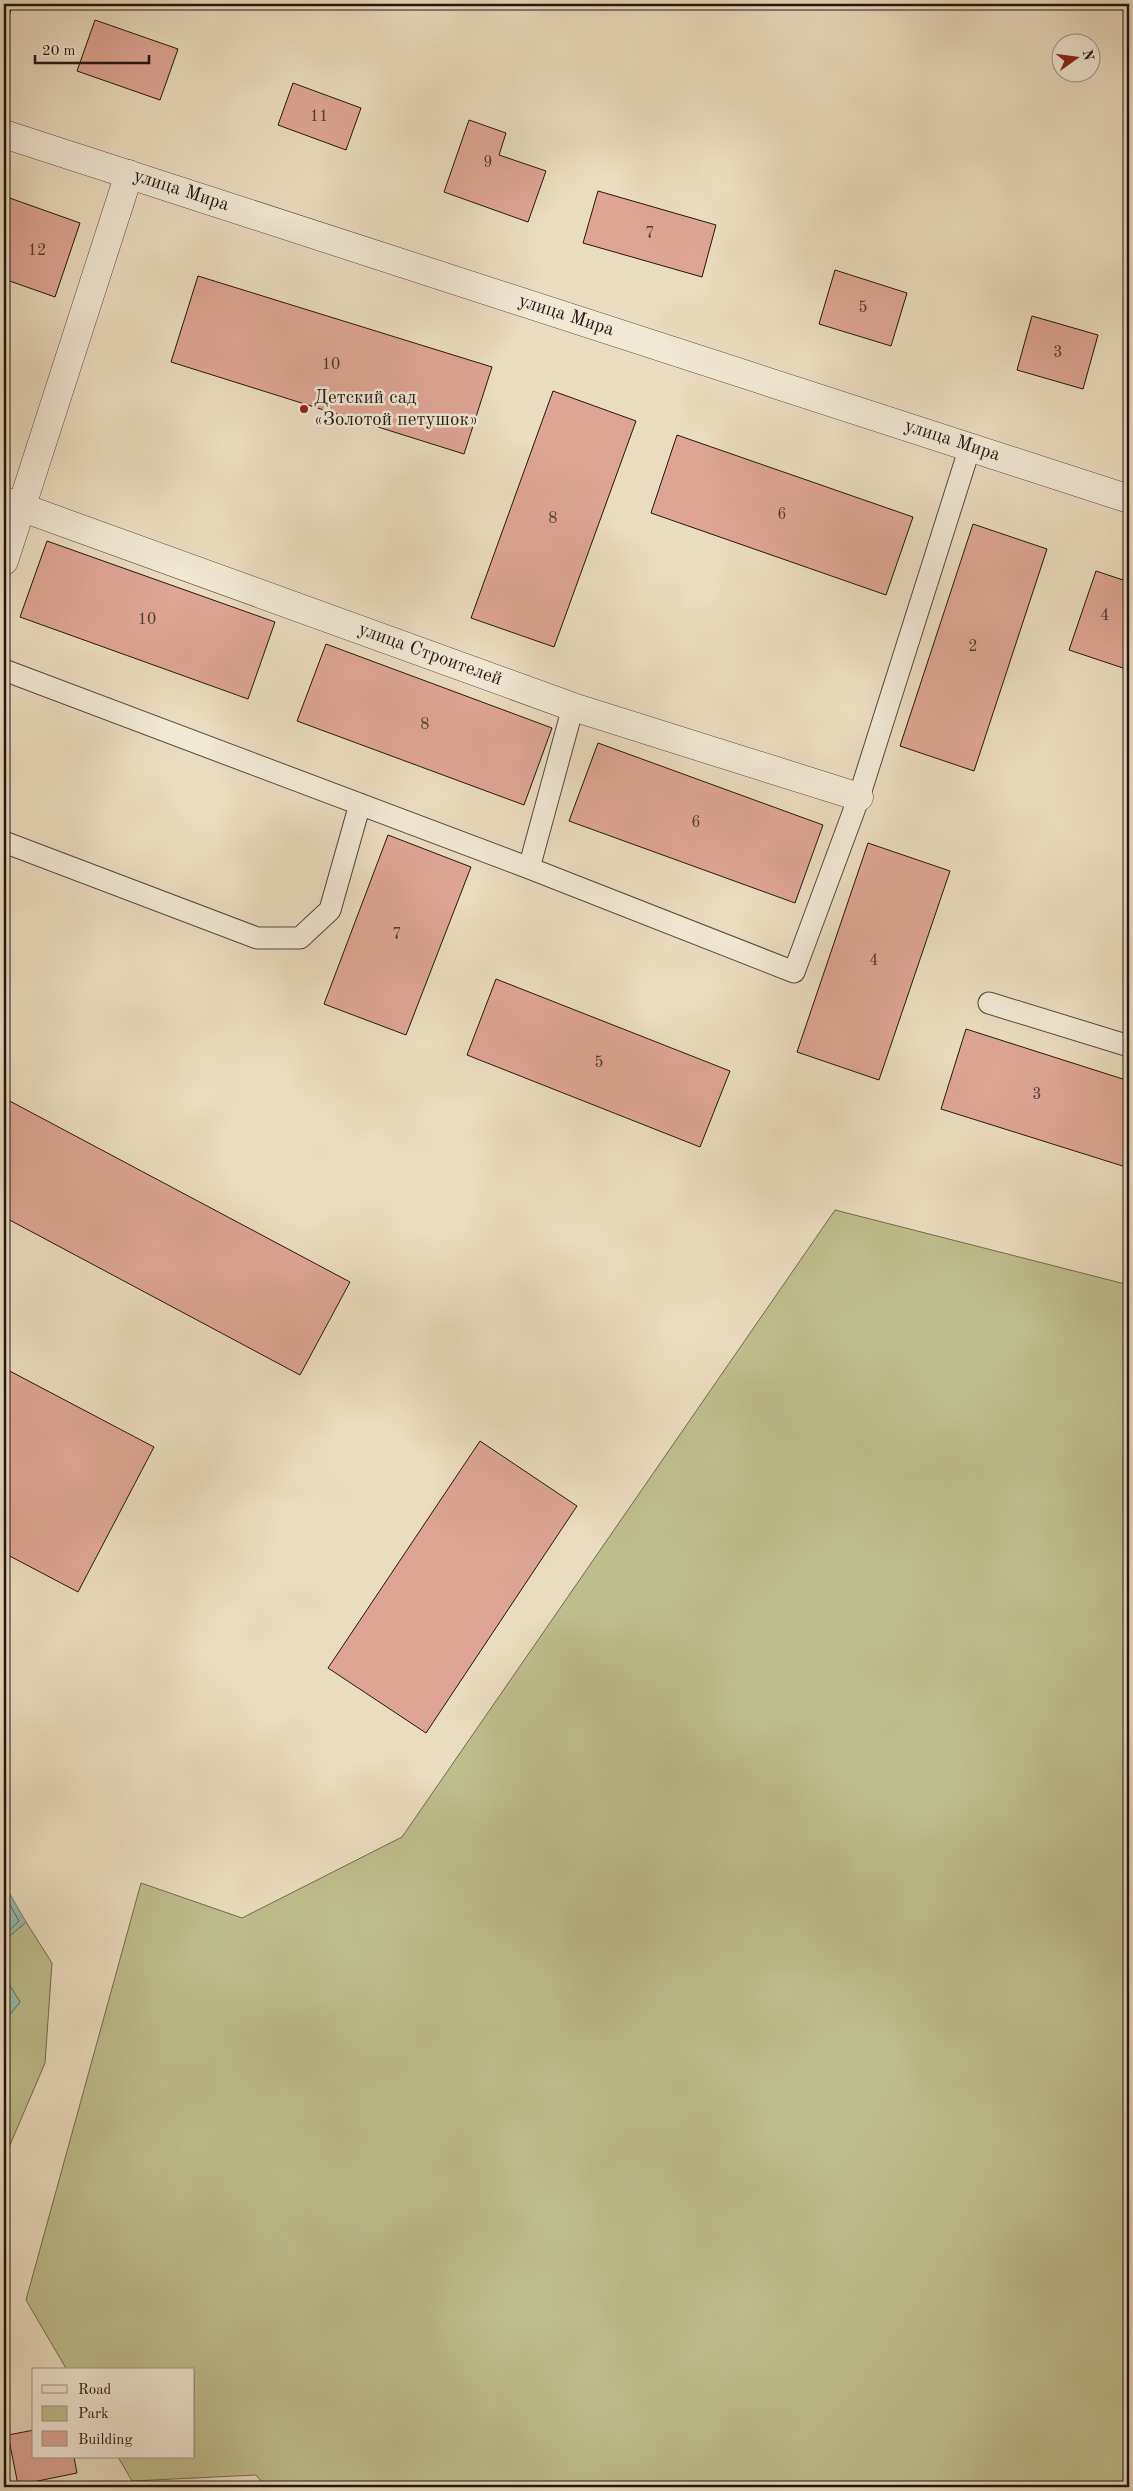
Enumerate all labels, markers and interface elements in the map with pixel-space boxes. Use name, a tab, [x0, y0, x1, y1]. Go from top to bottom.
scale bar	[35, 32, 149, 64]
north arrow	[1050, 32, 1100, 82]
text: 20 m	[42, 44, 76, 59]
text: N	[1080, 48, 1096, 62]
house number: 11	[310, 109, 328, 125]
house number: 9	[483, 155, 493, 171]
street label: улица Мира	[131, 167, 232, 216]
house number: 7	[645, 226, 655, 242]
house number: 12	[28, 243, 46, 259]
street label: улица Мира	[516, 292, 617, 341]
house number: 5	[858, 300, 868, 316]
house number: 3	[1053, 345, 1063, 361]
house number: 10	[322, 357, 340, 373]
place label: Детский сад «Золотой петушок»	[314, 389, 478, 430]
marker: Детский сад «Золотой петушок»	[298, 403, 310, 415]
street label: улица Мира	[902, 417, 1003, 466]
house number: 6	[777, 507, 787, 523]
house number: 8	[548, 511, 558, 527]
house number: 4	[1100, 608, 1110, 624]
house number: 10	[138, 612, 156, 628]
street label: улица Строителей	[356, 620, 504, 690]
house number: 2	[968, 639, 978, 655]
house number: 8	[420, 717, 430, 733]
house number: 6	[691, 815, 701, 831]
house number: 7	[392, 927, 402, 943]
house number: 4	[869, 953, 879, 969]
house number: 5	[594, 1055, 604, 1071]
house number: 3	[1032, 1087, 1042, 1103]
legend	[32, 2368, 195, 2458]
text: Road	[78, 2383, 112, 2398]
text: Park	[78, 2407, 109, 2422]
text: Building	[78, 2433, 133, 2448]

